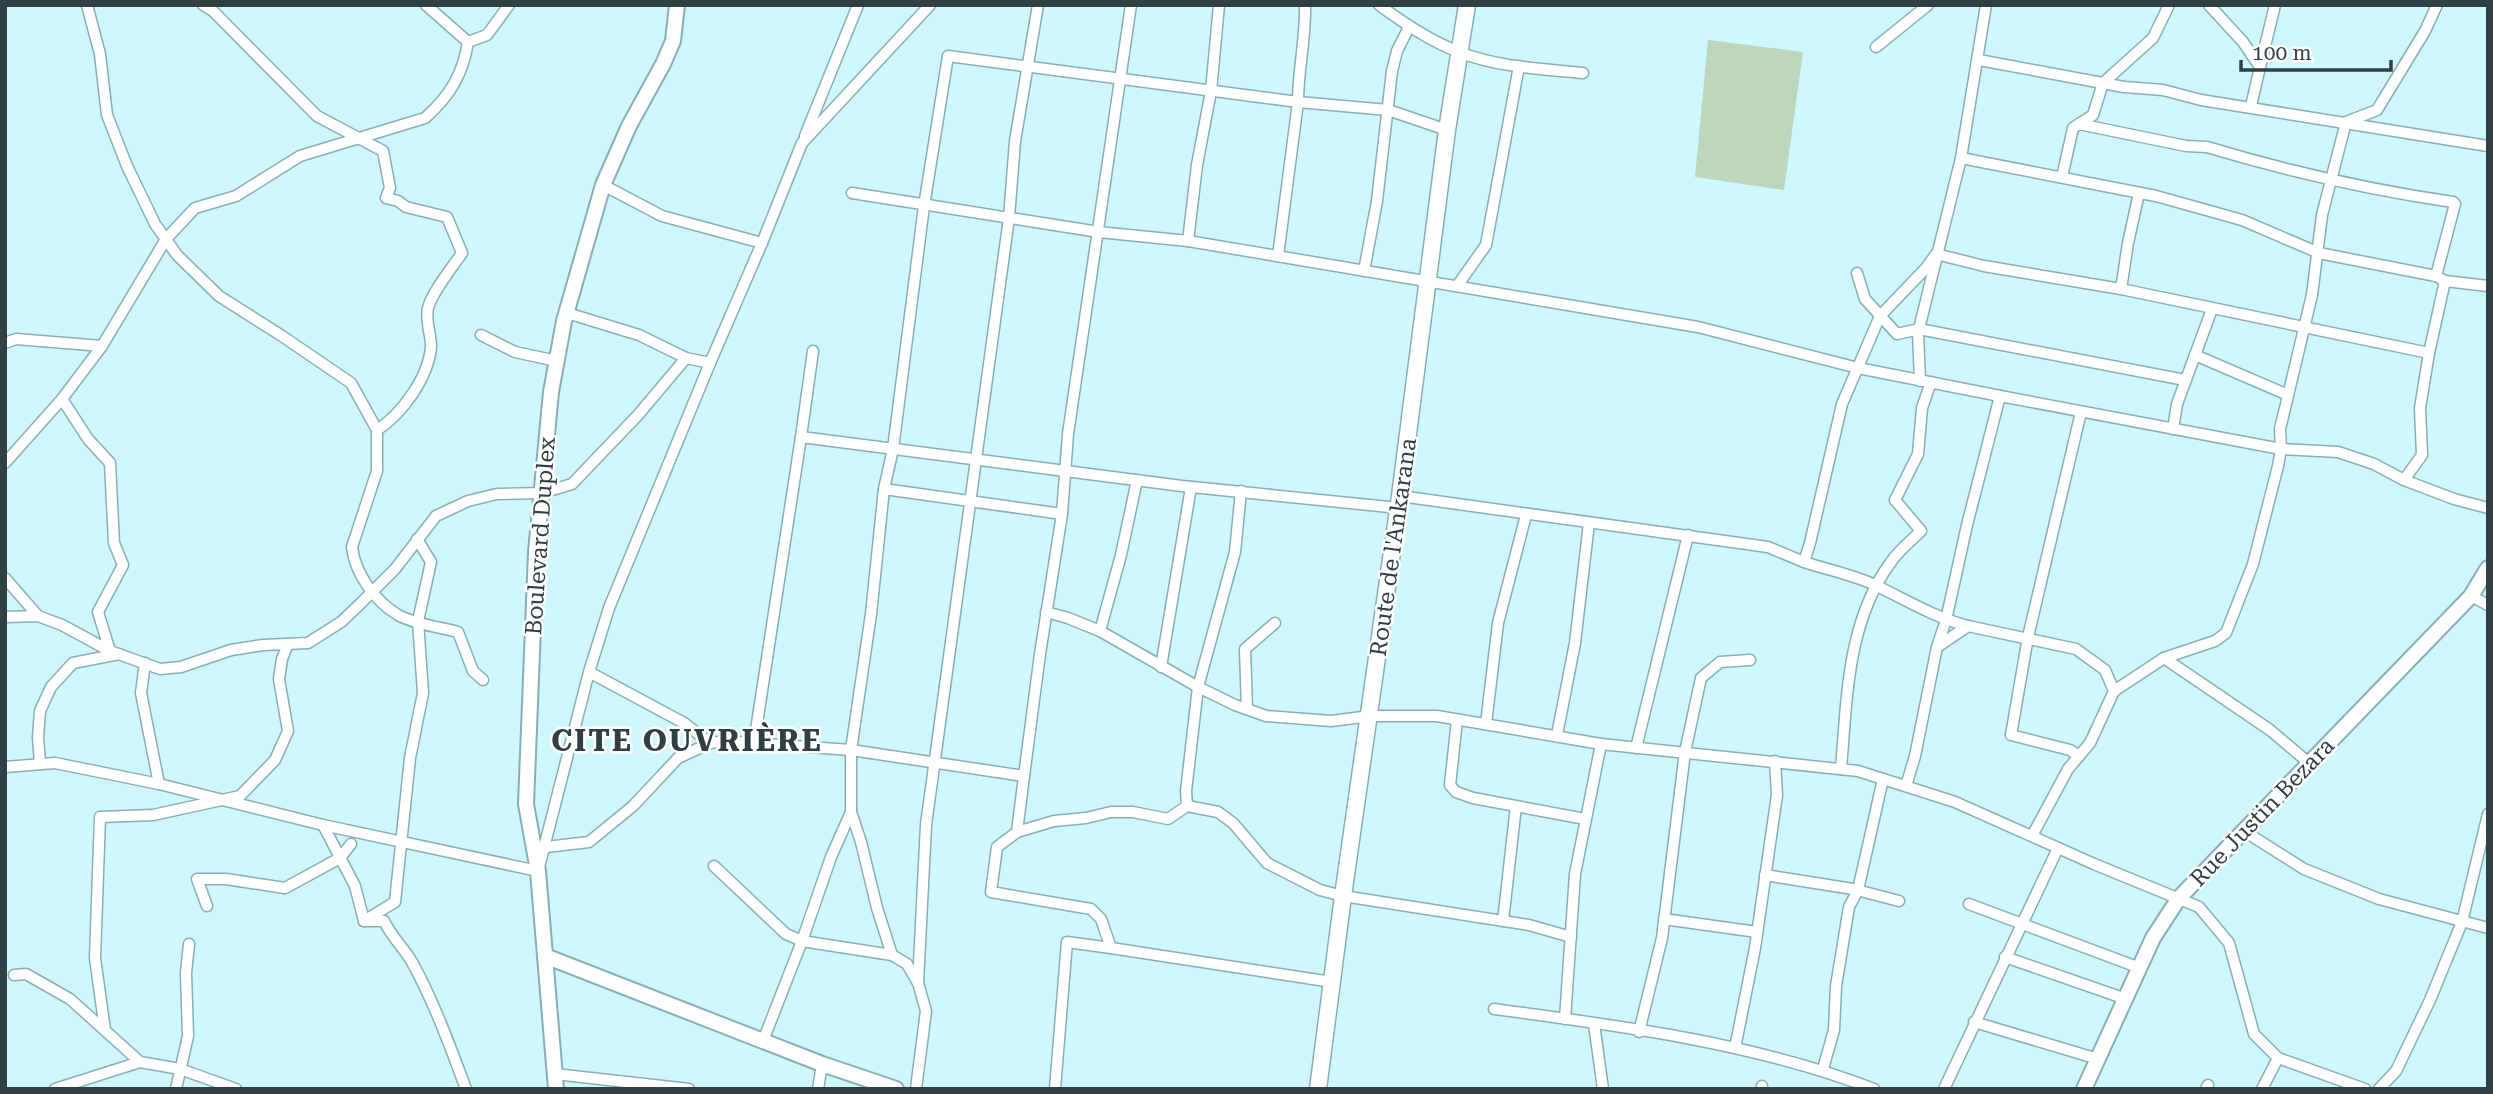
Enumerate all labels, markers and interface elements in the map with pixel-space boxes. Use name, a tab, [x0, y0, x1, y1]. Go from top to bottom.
scale bar	[2241, 28, 2392, 72]
text: 100 m	[2252, 41, 2312, 65]
street label: Boulevard Duplex	[520, 435, 561, 636]
street label: Route de l'Ankarana	[1365, 436, 1422, 658]
district label: CITE OUVRIÈRE	[551, 722, 823, 758]
street label: Rue Justin Bezara	[2185, 732, 2340, 892]

